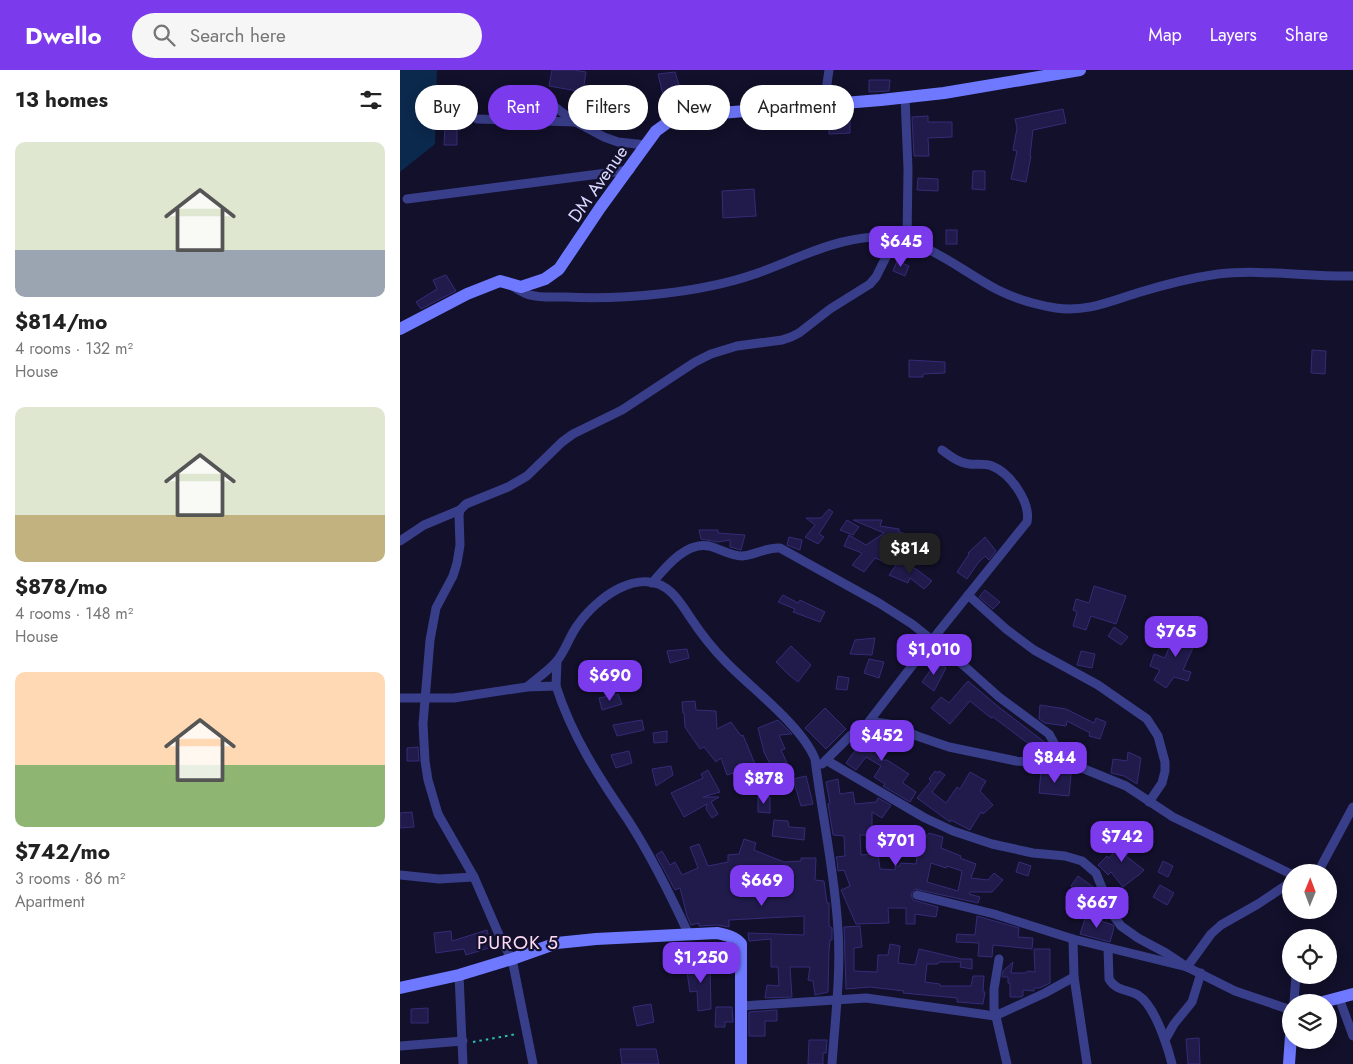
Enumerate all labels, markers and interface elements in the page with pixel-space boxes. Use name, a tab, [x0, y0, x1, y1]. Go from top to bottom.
search box	[132, 13, 482, 58]
text: Dwello	[25, 18, 102, 53]
icon: search	[150, 21, 178, 49]
text: Search here	[190, 22, 286, 49]
text: Map	[1148, 22, 1182, 48]
text: Layers	[1210, 22, 1257, 48]
text: Share	[1285, 22, 1328, 48]
text: 13 homes	[15, 85, 108, 115]
chip: Buy	[415, 85, 478, 130]
chip: Rent	[488, 85, 558, 130]
chip: Filters	[568, 85, 648, 130]
chip: New	[658, 85, 730, 130]
chip: Apartment	[740, 85, 854, 130]
icon: filters	[357, 86, 385, 114]
street label: DM Avenue	[562, 140, 634, 228]
icon: home	[155, 175, 245, 265]
pin: $645	[871, 226, 931, 268]
text: $645	[880, 230, 922, 253]
text: $814/mo	[15, 307, 107, 337]
text: 4 rooms · 132 m²	[15, 337, 133, 360]
text: House	[15, 360, 58, 383]
icon: home	[155, 440, 245, 530]
pin: $814	[880, 532, 940, 575]
text: $814	[890, 537, 930, 560]
text: $878/mo	[15, 572, 107, 602]
text: 4 rooms · 148 m²	[15, 602, 133, 625]
pin: $765	[1146, 616, 1206, 658]
text: $765	[1156, 620, 1196, 643]
text: House	[15, 625, 58, 648]
pin: $1,010	[893, 634, 975, 676]
text: $1,010	[908, 638, 960, 661]
pin: $690	[580, 660, 640, 702]
text: $690	[589, 664, 631, 687]
icon: home	[155, 705, 245, 795]
pin: $452	[852, 720, 912, 762]
text: $452	[861, 724, 903, 747]
pin: $844	[1025, 742, 1085, 784]
text: $844	[1034, 746, 1076, 769]
pin: $878	[734, 762, 794, 805]
text: $878	[744, 767, 784, 790]
pin: $742	[1092, 820, 1152, 863]
pin: $701	[866, 824, 926, 867]
text: $742	[1101, 825, 1143, 848]
text: $701	[877, 829, 915, 852]
text: $742/mo	[15, 837, 110, 867]
pin: $669	[732, 864, 792, 907]
north arrow	[1282, 864, 1338, 919]
map controls	[1282, 864, 1337, 1049]
text: 3 rooms · 86 m²	[15, 867, 125, 890]
text: $669	[741, 869, 783, 892]
pin: $667	[1067, 886, 1127, 929]
text: Apartment	[15, 890, 85, 913]
text: $667	[1076, 891, 1118, 914]
district label: PUROK 5	[477, 929, 559, 956]
button: locate	[1282, 929, 1337, 984]
pin: $1,250	[660, 942, 742, 984]
text: $1,250	[674, 946, 728, 969]
button: layers	[1282, 994, 1337, 1049]

